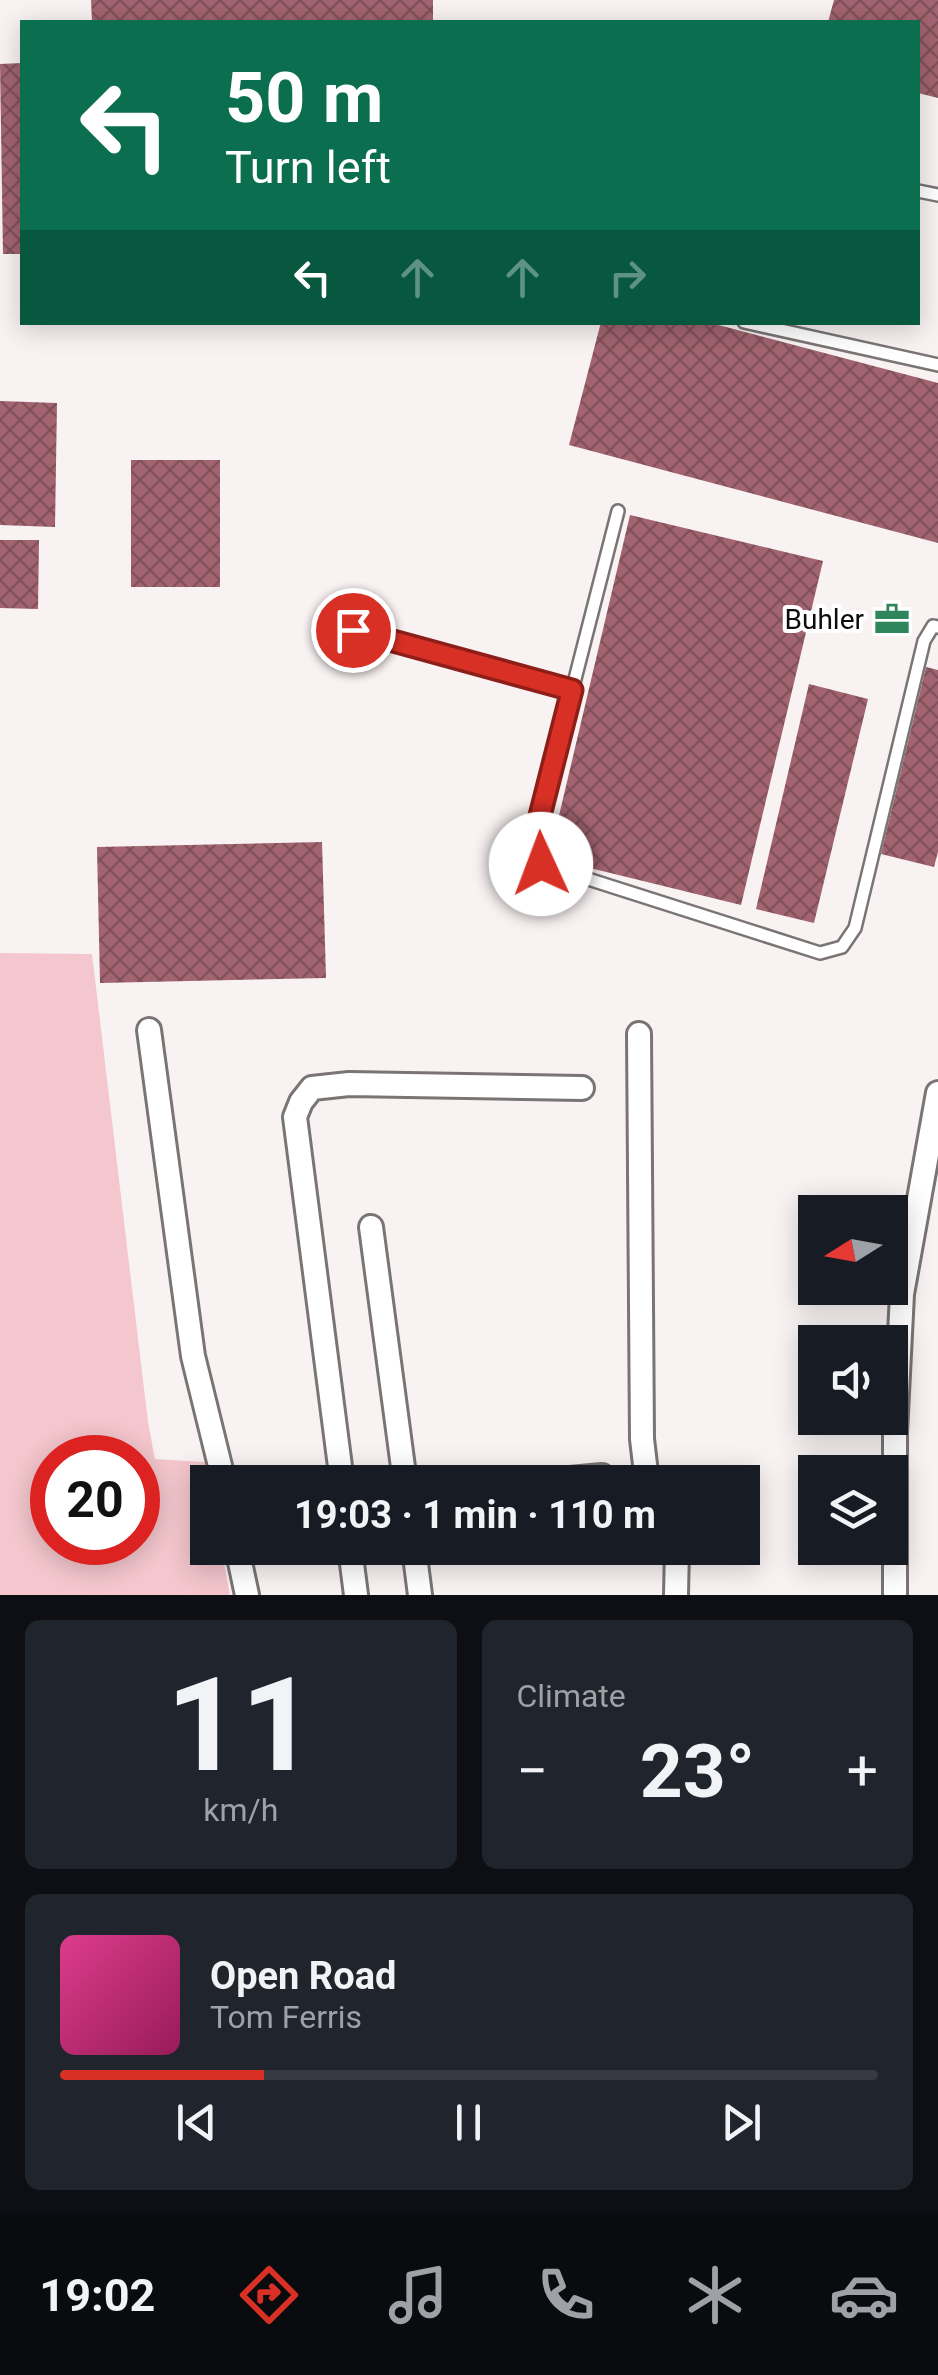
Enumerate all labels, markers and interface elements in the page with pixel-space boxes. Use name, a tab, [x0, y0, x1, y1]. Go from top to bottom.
text: 50 m	[225, 57, 383, 139]
icon: left	[60, 60, 190, 190]
text: Turn left	[225, 141, 391, 194]
icon: left	[285, 250, 340, 305]
icon: ahead	[390, 250, 445, 305]
icon: ahead	[495, 250, 550, 305]
icon: right	[600, 250, 655, 305]
pin	[311, 588, 396, 673]
office icon: Buhler	[873, 600, 911, 638]
icon: arrive	[326, 603, 381, 658]
place label: Buhler	[785, 603, 865, 636]
position arrow	[489, 812, 593, 916]
north arrow	[798, 1195, 908, 1305]
map controls	[798, 1195, 908, 1565]
button: sound	[798, 1325, 908, 1435]
speed limit sign: 20	[30, 1435, 160, 1565]
button: layers	[798, 1455, 908, 1565]
text: 19:03 · 1 min · 110 m	[294, 1493, 656, 1537]
text: 11	[166, 1649, 315, 1802]
text: Climate	[517, 1677, 626, 1715]
text: 23°	[640, 1727, 755, 1815]
text: −	[517, 1739, 548, 1803]
text: +	[847, 1739, 878, 1803]
text: km/h	[203, 1791, 278, 1829]
text: Open Road	[210, 1954, 396, 1998]
text: Tom Ferris	[210, 1998, 362, 2036]
icon: previous	[169, 2095, 224, 2150]
icon: pause	[441, 2095, 496, 2150]
icon: next	[714, 2095, 769, 2150]
icon: directions	[234, 2260, 304, 2330]
icon: music	[383, 2260, 453, 2330]
icon: phone	[531, 2260, 601, 2330]
icon: climate	[680, 2260, 750, 2330]
icon: car	[829, 2260, 899, 2330]
text: 19:02	[39, 2269, 155, 2322]

